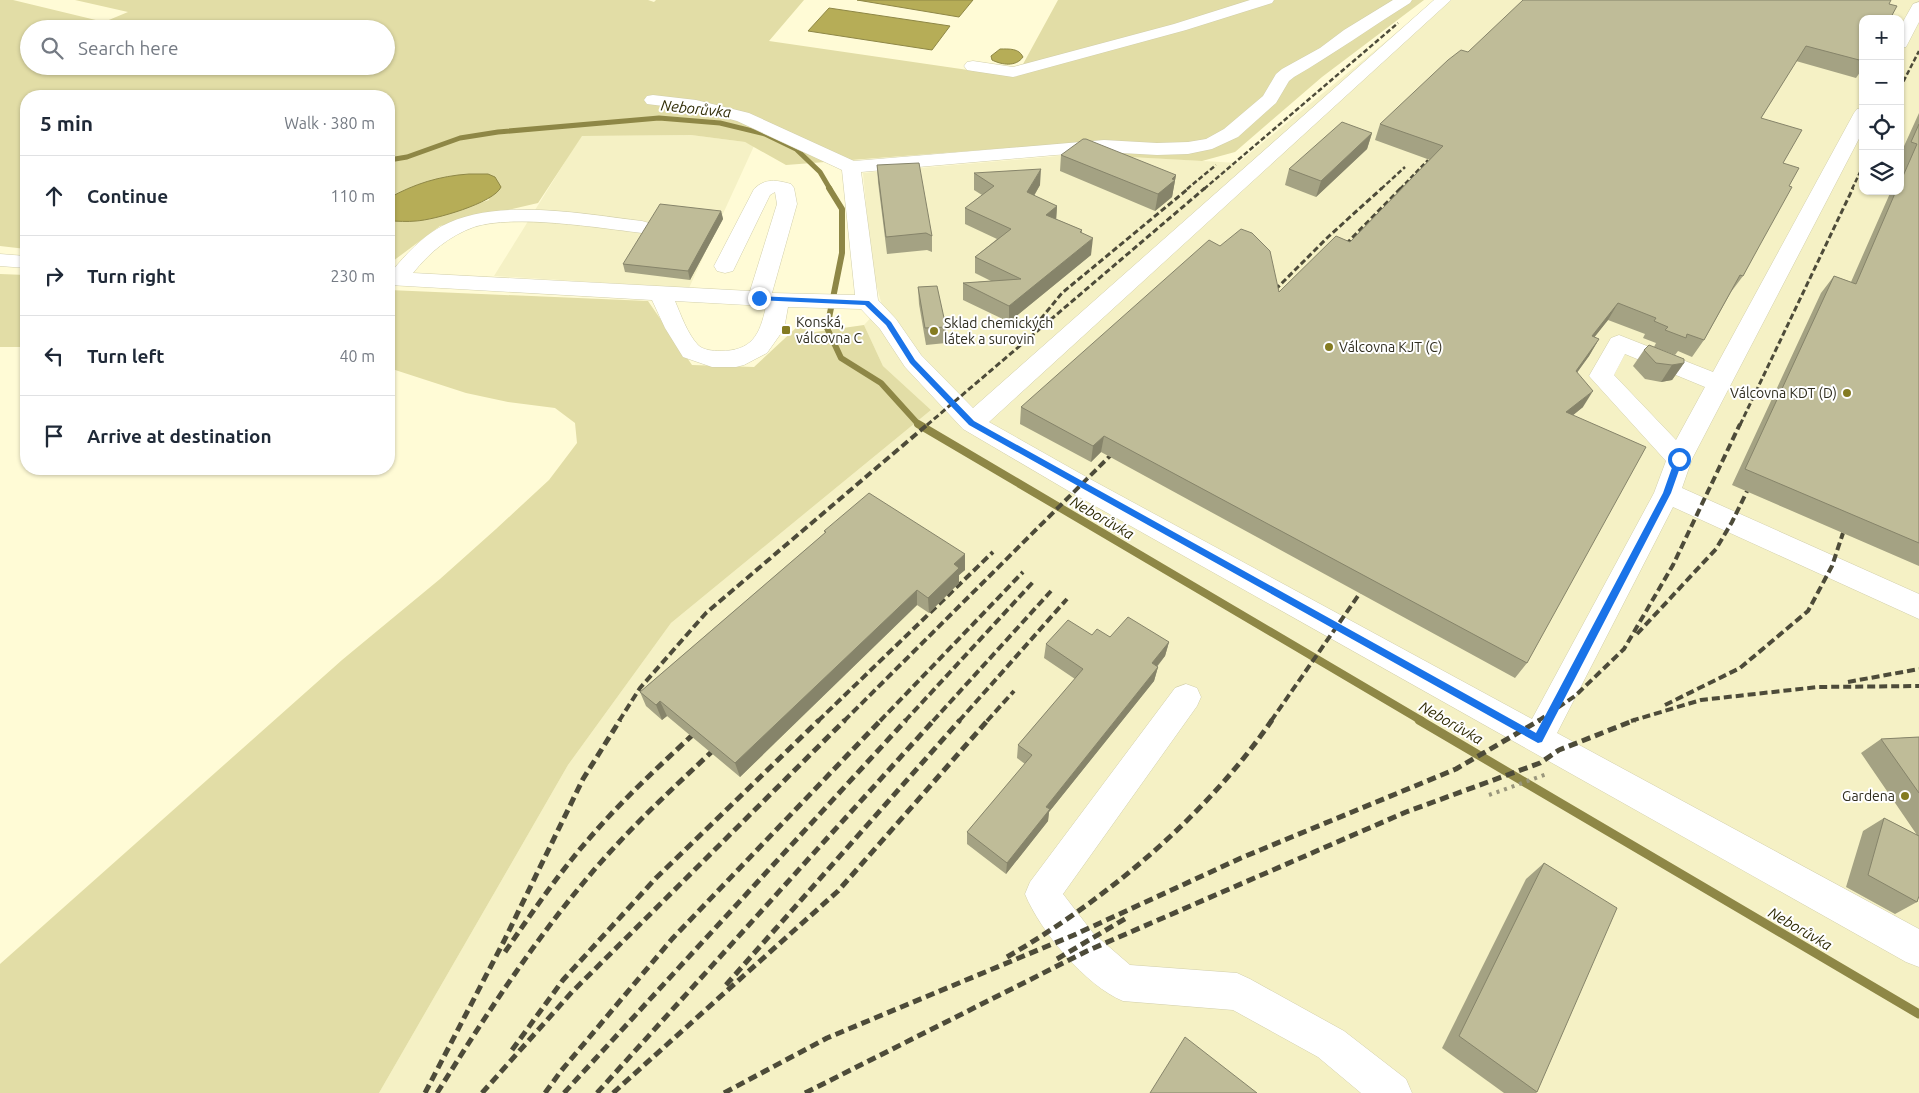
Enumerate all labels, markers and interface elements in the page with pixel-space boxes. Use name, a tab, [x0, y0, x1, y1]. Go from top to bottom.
map controls	[1859, 15, 1904, 195]
button: +	[1859, 15, 1904, 60]
search box	[20, 20, 395, 75]
icon: search	[38, 34, 66, 62]
text: Search here	[78, 37, 178, 59]
button: −	[1859, 60, 1904, 105]
water label: Neborůvka	[660, 96, 732, 121]
button: locate	[1859, 105, 1904, 150]
text: 5 min	[40, 111, 93, 135]
text: Walk · 380 m	[284, 114, 375, 132]
button: layers	[1859, 150, 1904, 195]
icon: ahead	[40, 182, 68, 210]
text: Continue	[87, 185, 168, 207]
text: 110 m	[330, 187, 375, 205]
icon: right	[40, 262, 68, 290]
text: Turn right	[87, 265, 175, 287]
text: 230 m	[330, 267, 375, 285]
route end	[748, 287, 771, 310]
place label: Konská, válcovna C	[796, 314, 863, 346]
place label: Sklad chemických látek a surovin	[944, 315, 1053, 347]
marker: Konská, válcovna C	[780, 324, 792, 336]
marker: Sklad chemických látek a surovin	[928, 325, 940, 337]
place label: Válcovna KJT (C)	[1339, 339, 1442, 355]
marker: Válcovna KJT (C)	[1323, 341, 1335, 353]
icon: left	[40, 342, 68, 370]
text: Turn left	[87, 345, 165, 367]
text: 40 m	[339, 347, 375, 365]
place label: Válcovna KDT (D)	[1730, 385, 1837, 401]
marker: Válcovna KDT (D)	[1841, 387, 1853, 399]
icon: arrive	[40, 422, 68, 450]
text: Arrive at destination	[87, 425, 272, 447]
route start	[1668, 448, 1691, 471]
water label: Neborůvka	[1067, 493, 1137, 543]
water label: Neborůvka	[1416, 698, 1486, 748]
place label: Gardena	[1842, 788, 1895, 804]
marker: Gardena	[1899, 790, 1911, 802]
water label: Neborůvka	[1765, 904, 1835, 954]

